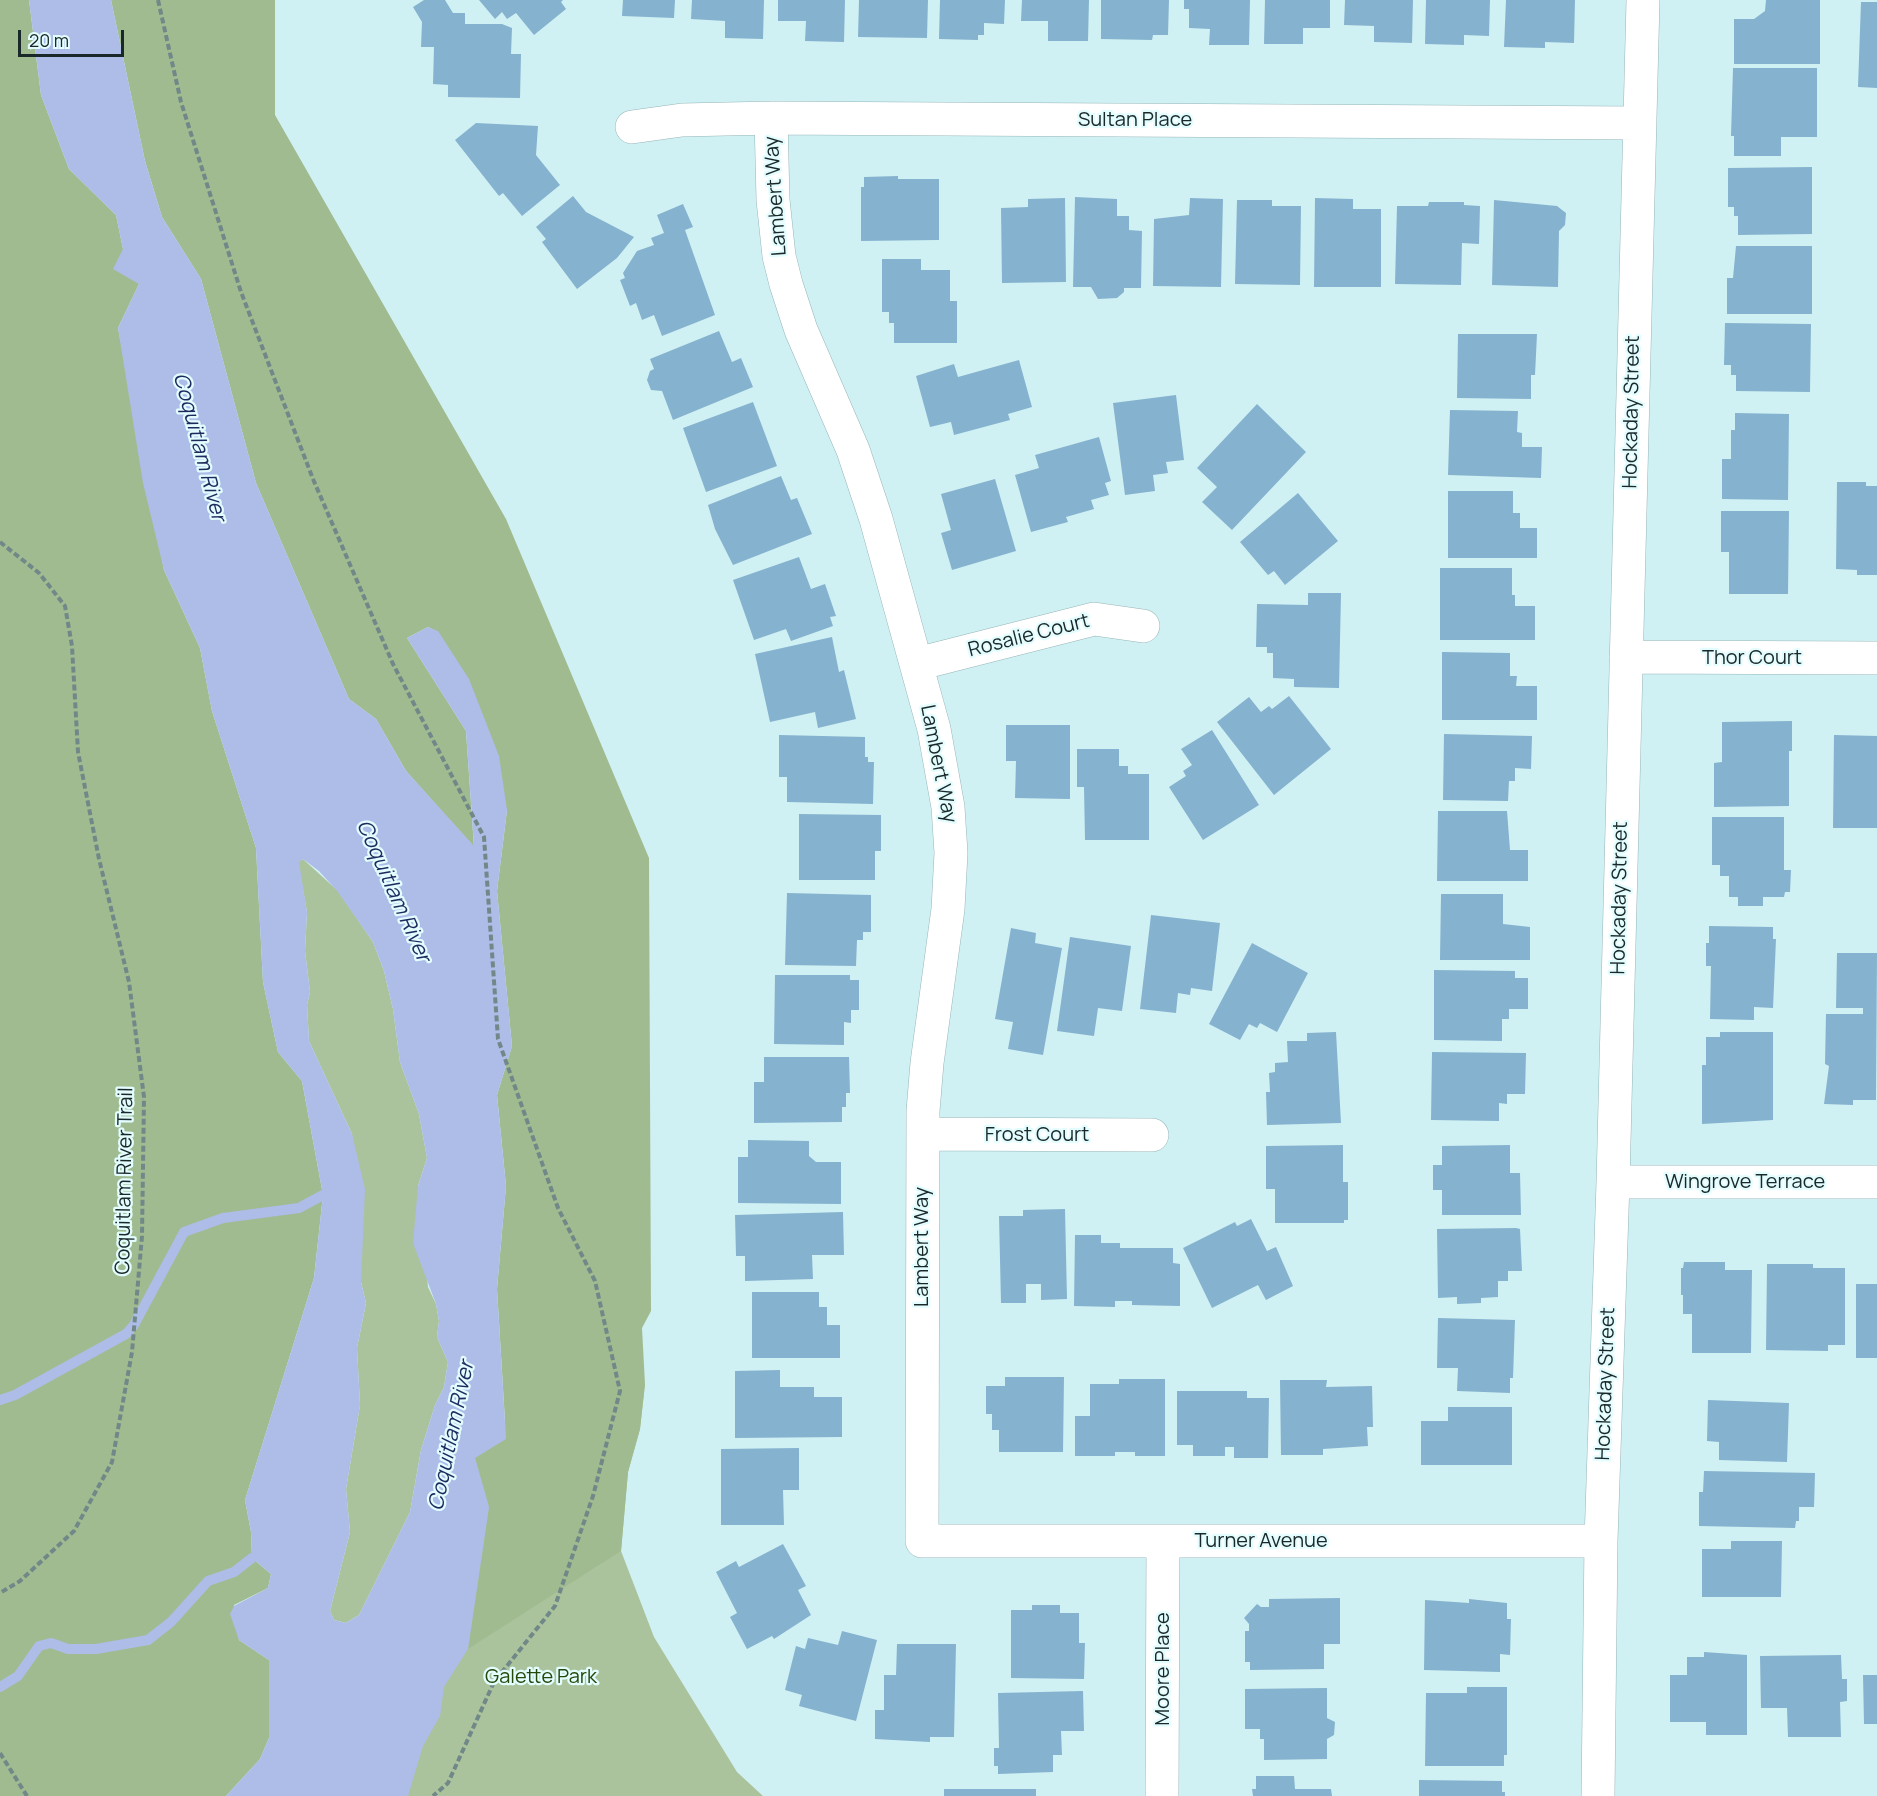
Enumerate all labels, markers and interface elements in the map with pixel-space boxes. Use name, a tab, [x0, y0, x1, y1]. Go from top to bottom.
scale bar	[21, 18, 128, 56]
text: 20 m	[29, 28, 69, 52]
street label: Sultan Place	[1078, 108, 1192, 132]
street label: Lambert Way	[760, 135, 792, 257]
street label: Hockaday Street	[1619, 335, 1645, 489]
water label: Coquitlam River	[167, 370, 231, 524]
street label: Rosalie Court	[966, 609, 1092, 663]
street label: Thor Court	[1702, 646, 1802, 670]
street label: Lambert Way	[915, 703, 961, 825]
water label: Coquitlam River	[350, 816, 436, 966]
street label: Hockaday Street	[1607, 821, 1633, 975]
street label: Coquitlam River Trail	[111, 1087, 139, 1275]
street label: Frost Court	[985, 1123, 1089, 1147]
street label: Wingrove Terrace	[1665, 1170, 1825, 1194]
street label: Lambert Way	[910, 1187, 934, 1307]
street label: Hockaday Street	[1591, 1307, 1621, 1461]
water label: Coquitlam River	[424, 1359, 480, 1513]
street label: Turner Avenue	[1194, 1529, 1328, 1553]
street label: Moore Place	[1151, 1612, 1175, 1726]
park label: Galette Park	[485, 1665, 597, 1689]

